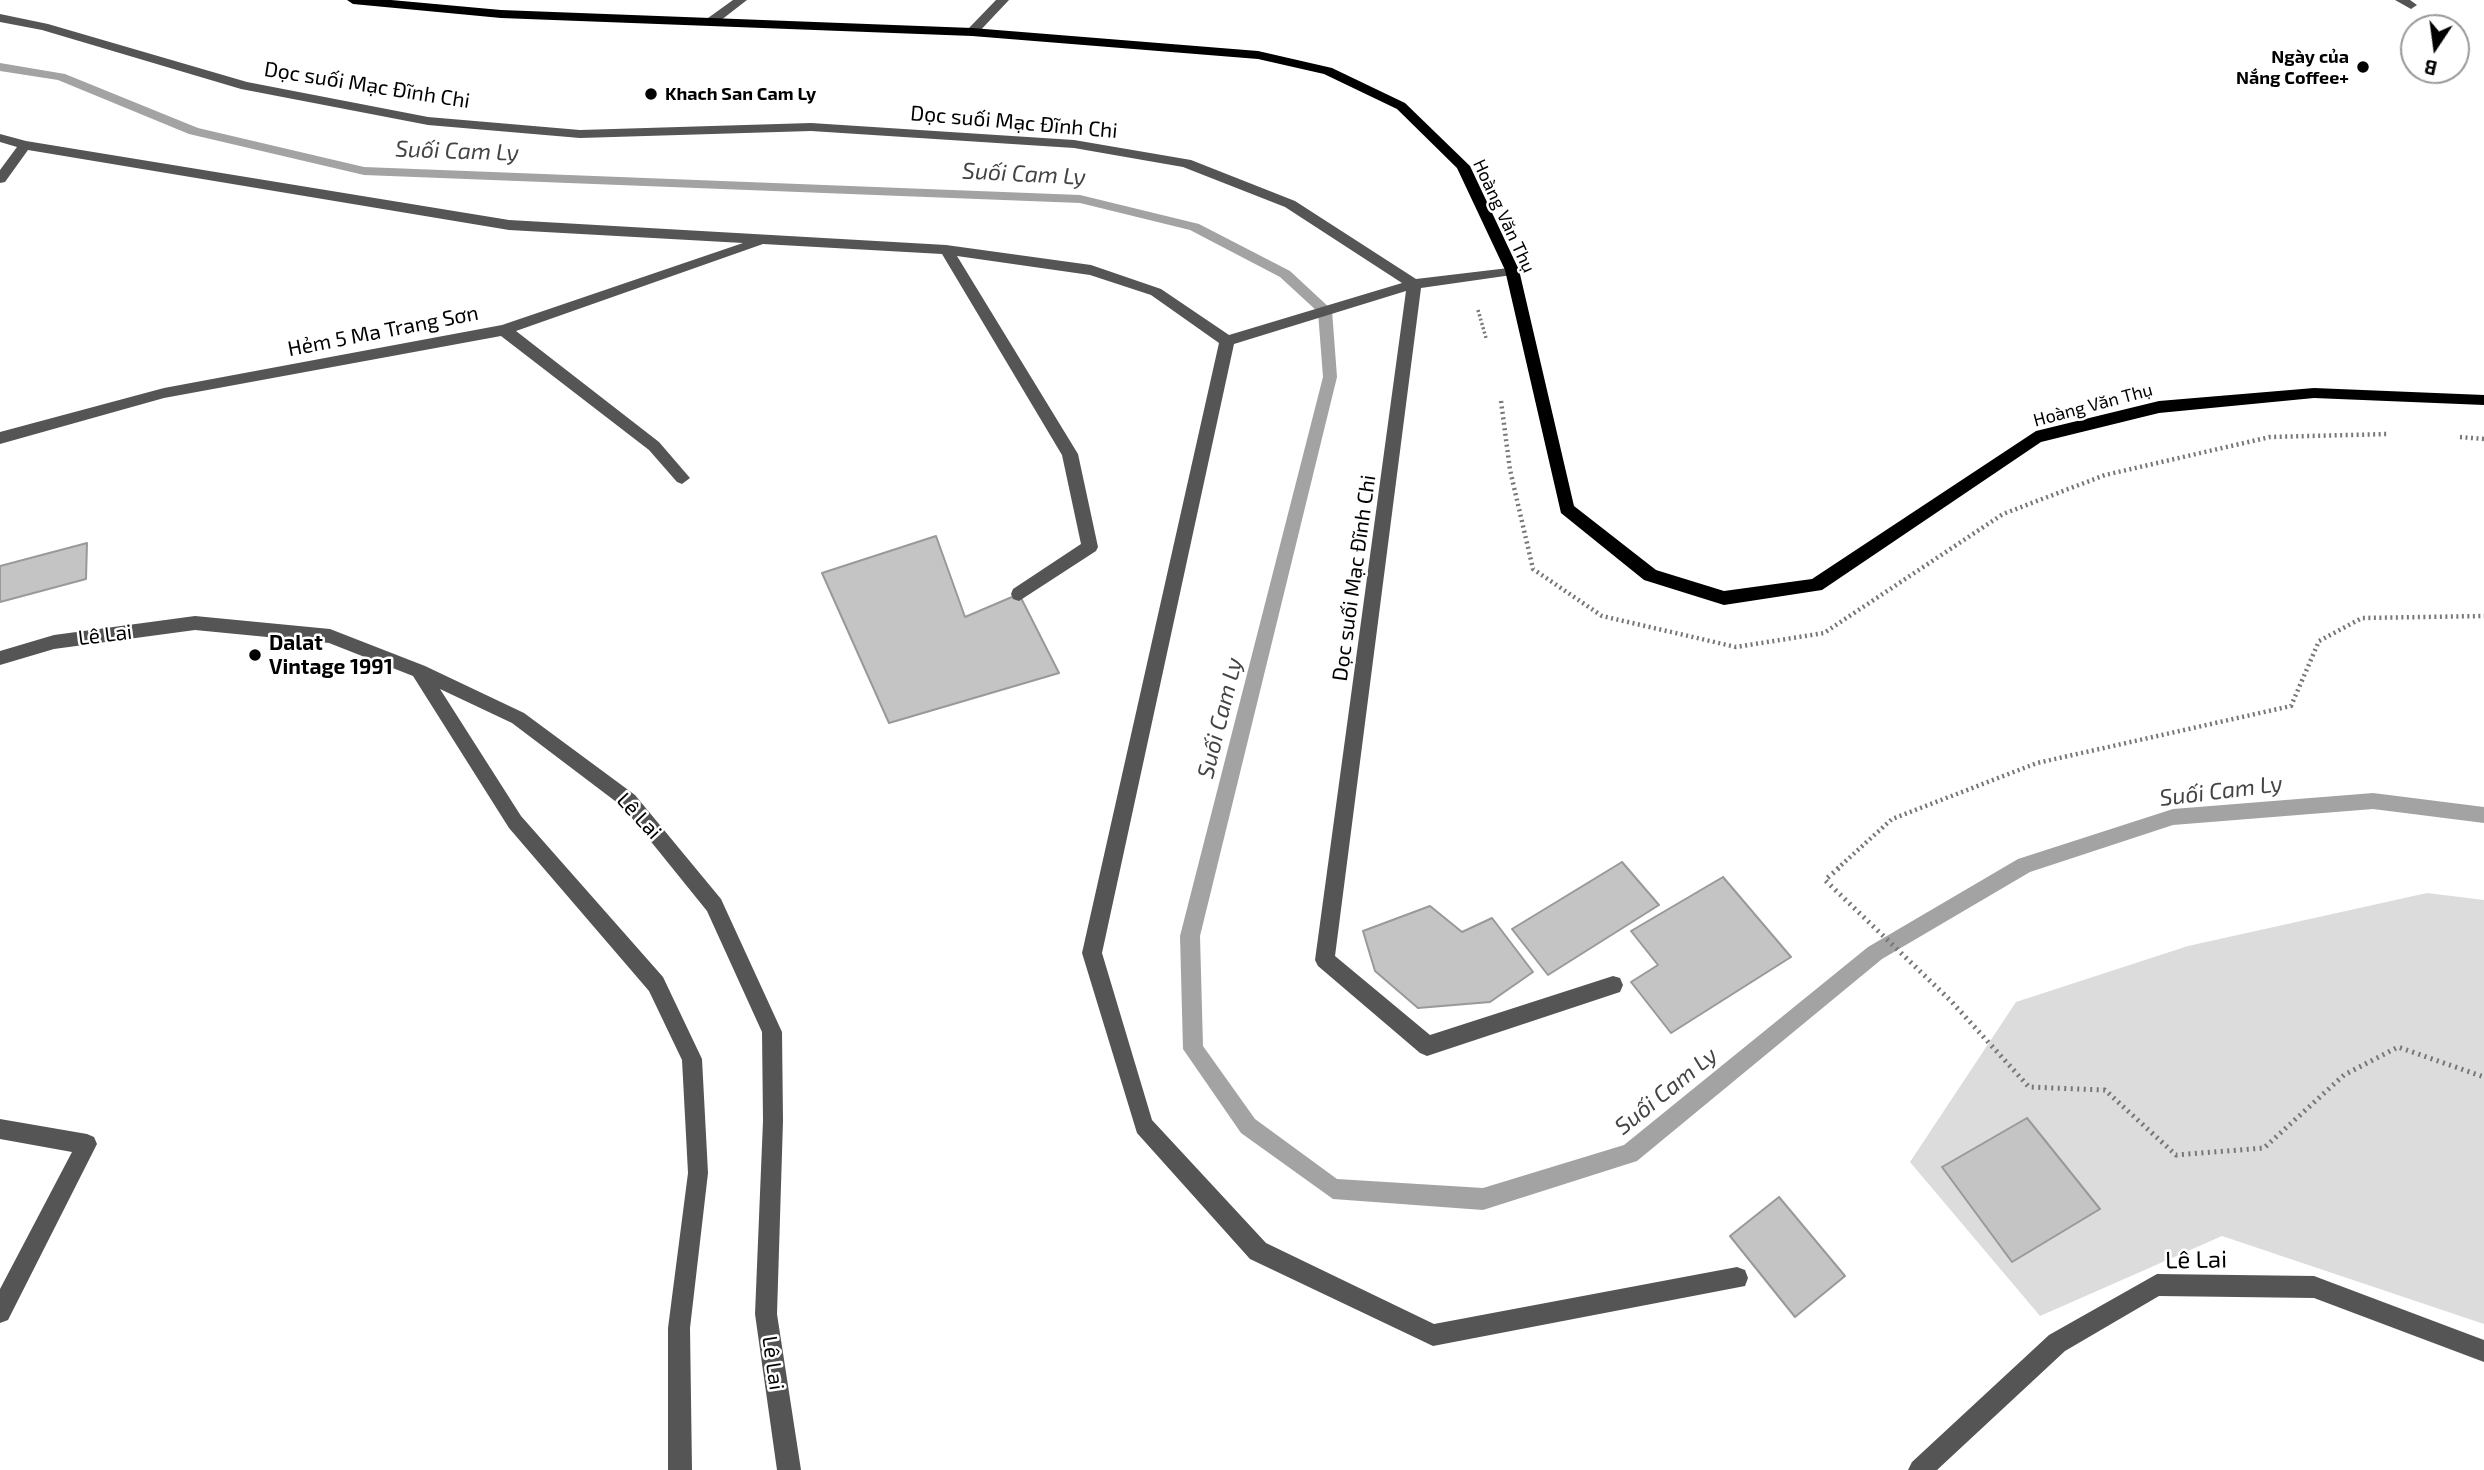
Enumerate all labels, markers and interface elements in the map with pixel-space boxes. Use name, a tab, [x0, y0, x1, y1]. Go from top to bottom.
north arrow	[2400, 14, 2470, 84]
place label: Ngày của Nắng Coffee+	[2236, 46, 2349, 88]
text: B	[2422, 55, 2439, 81]
street label: Dọc suối Mạc Đĩnh Chi	[262, 56, 472, 114]
marker: Ngày của Nắng Coffee+	[2355, 59, 2371, 75]
place label: Khach San Cam Ly	[665, 83, 816, 105]
marker: Khach San Cam Ly	[643, 86, 659, 102]
street label: Dọc suối Mạc Đĩnh Chi	[909, 100, 1119, 144]
water label: Suối Cam Ly	[395, 135, 519, 167]
street label: Hoàng Văn Thụ	[1468, 156, 1540, 276]
water label: Suối Cam Ly	[962, 157, 1086, 191]
street label: Hẻm 5 Ma Trang Sơn	[285, 300, 481, 362]
street label: Hoàng Văn Thụ	[2031, 379, 2155, 431]
street label: Dọc suối Mạc Đĩnh Chi	[1327, 473, 1381, 683]
street label: Lê Lai	[77, 619, 133, 651]
place label: Dalat Vintage 1991	[269, 630, 393, 680]
marker: Dalat Vintage 1991	[247, 647, 263, 663]
water label: Suối Cam Ly	[1192, 655, 1248, 781]
water label: Suối Cam Ly	[2158, 770, 2284, 812]
street label: Lê Lai	[611, 788, 667, 844]
water label: Suối Cam Ly	[1609, 1041, 1723, 1141]
street label: Lê Lai	[2165, 1245, 2227, 1275]
street label: Lê Lai	[757, 1334, 789, 1392]

